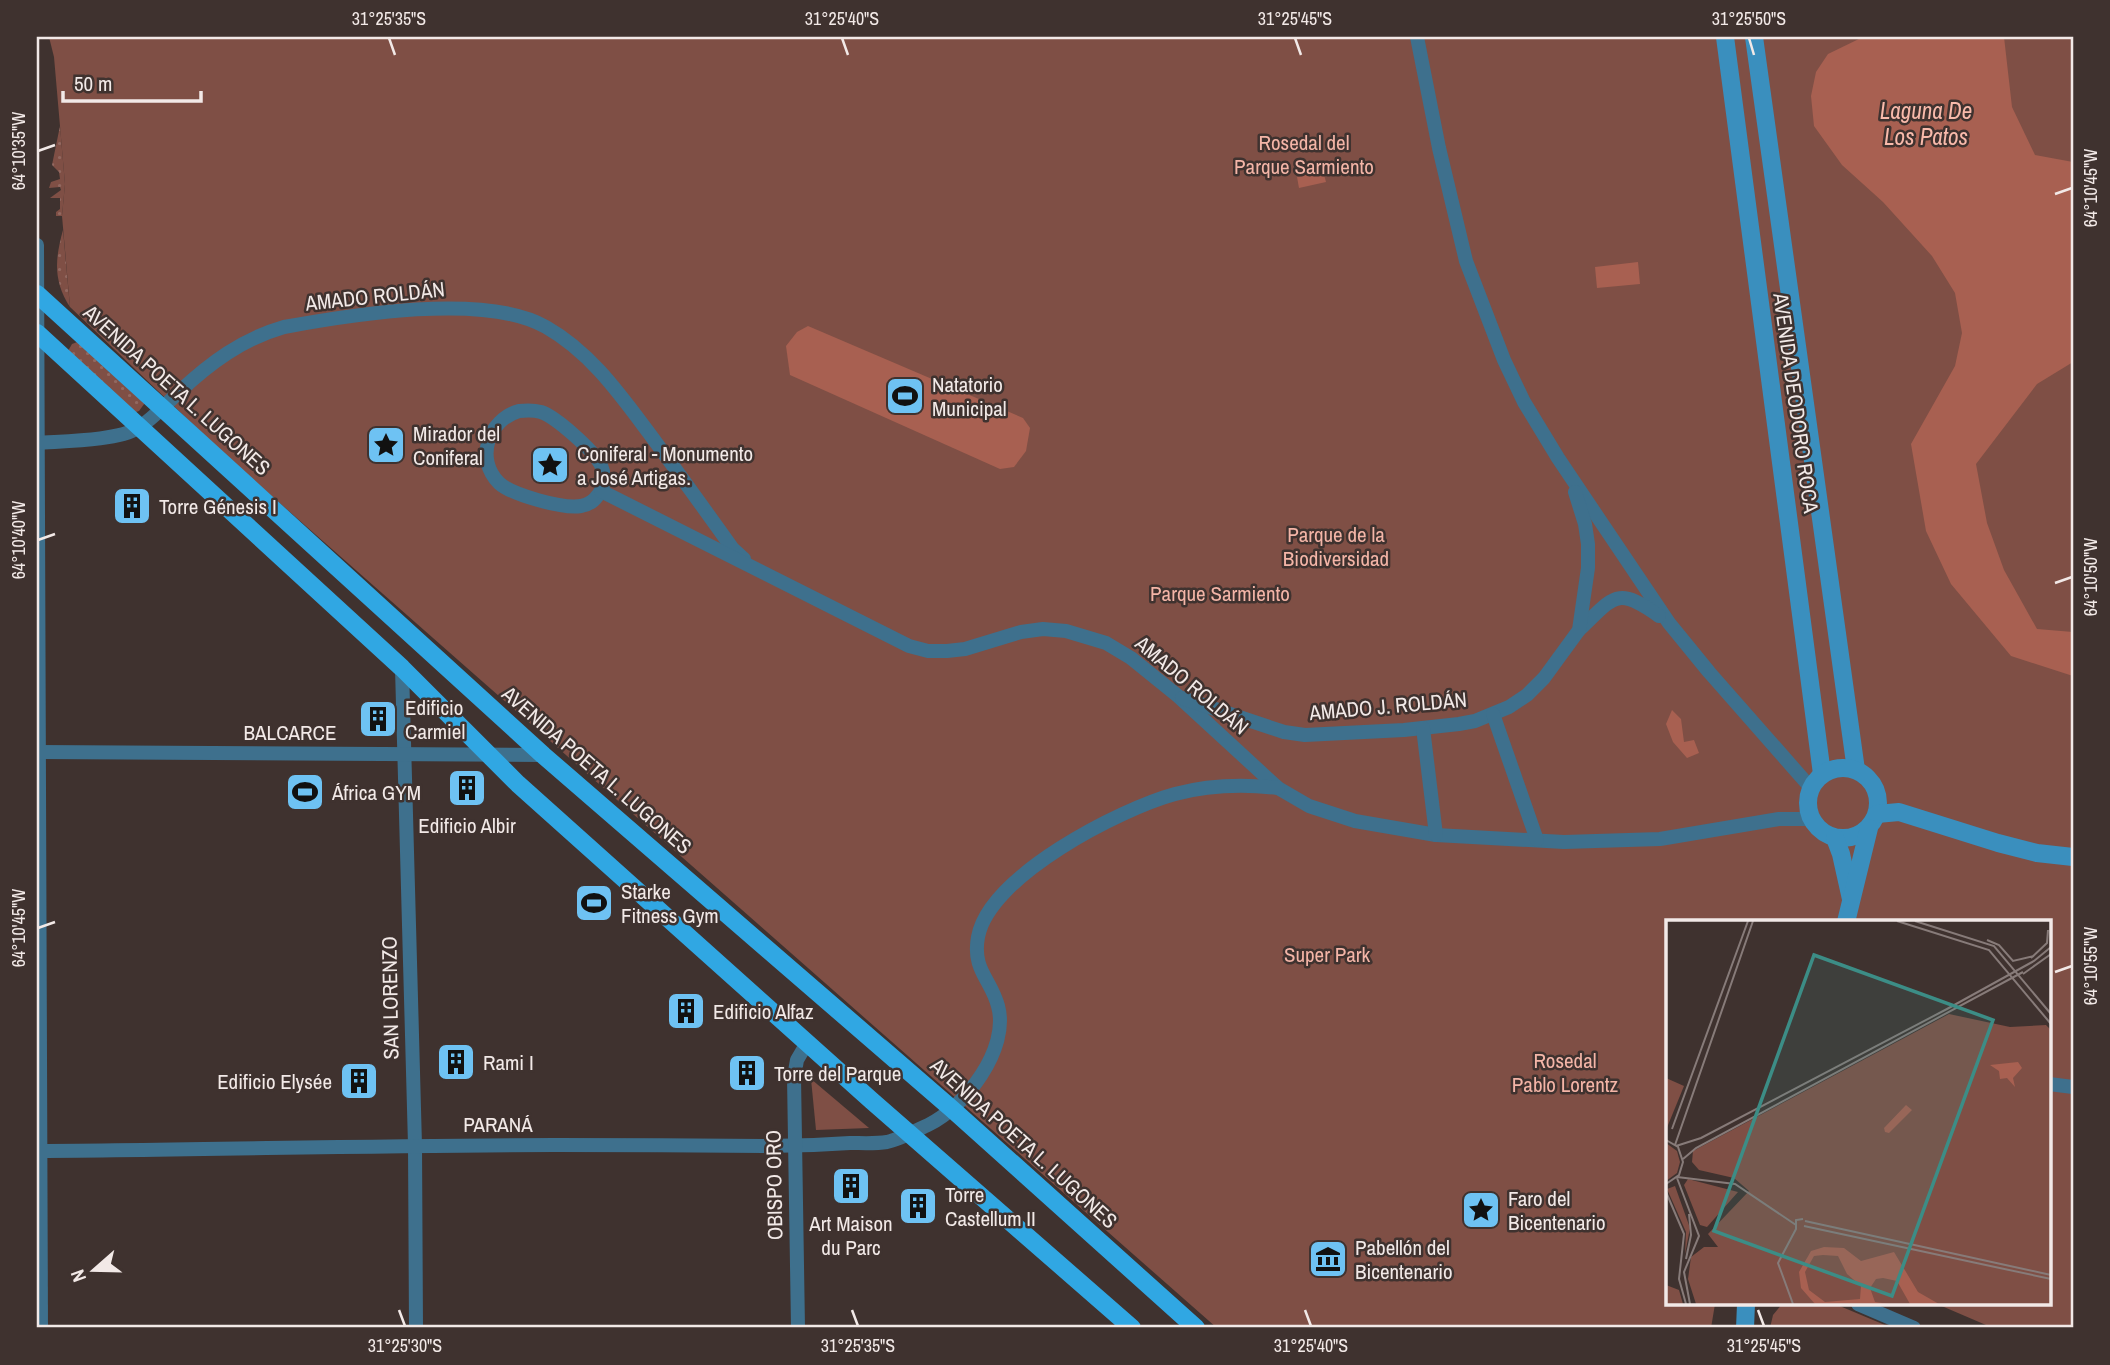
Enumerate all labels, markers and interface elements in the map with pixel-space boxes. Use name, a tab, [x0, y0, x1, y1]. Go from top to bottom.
text: 31°25'35"S	[352, 6, 426, 31]
text: 31°25'40"S	[805, 6, 879, 31]
text: 31°25'45"S	[1258, 6, 1332, 31]
text: 31°25'50"S	[1712, 6, 1786, 31]
scale bar	[63, 60, 201, 104]
text: 50 m	[74, 69, 112, 98]
water label: Laguna De Los Patos	[1880, 95, 1972, 152]
text: 64°10'35"W	[6, 112, 31, 190]
park label: Rosedal del Parque Sarmiento	[1234, 128, 1374, 181]
text: 64°10'45"W	[2078, 149, 2103, 227]
street label: AMADO ROLDÁN	[303, 274, 446, 318]
street label: AVENIDA DEODORO ROCA	[1766, 290, 1826, 515]
street label: AVENIDA POETA L. LUGONES	[76, 297, 277, 482]
place label: Natatorio Municipal	[932, 370, 1007, 423]
sports icon: Natatorio Municipal	[884, 375, 926, 417]
place label: Mirador del Coniferal	[413, 419, 500, 472]
place icon: Mirador del Coniferal	[365, 424, 407, 466]
place label: Coniferal - Monumento a José Artigas.	[577, 439, 753, 492]
place icon: Coniferal - Monumento a José Artigas.	[529, 444, 571, 486]
building icon: Torre Génesis I	[111, 485, 153, 527]
place label: Torre Génesis I	[159, 492, 277, 521]
text: 64°10'40"W	[6, 501, 31, 579]
park label: Parque de la Biodiversidad	[1283, 520, 1389, 573]
text: 64°10'50"W	[2078, 538, 2103, 616]
park label: Parque Sarmiento	[1150, 579, 1290, 608]
street label: AMADO ROLDÁN	[1128, 628, 1255, 741]
street label: AVENIDA POETA L. LUGONES	[495, 679, 698, 860]
street label: AMADO J. ROLDÁN	[1307, 685, 1468, 727]
place label: Edificio Carmiel	[405, 693, 465, 746]
building icon: Edificio Carmiel	[357, 698, 399, 740]
street label: BALCARCE	[244, 718, 336, 747]
building icon: Edificio Albir	[446, 767, 488, 809]
sports icon: África GYM	[284, 771, 326, 813]
place label: África GYM	[331, 778, 421, 807]
place label: Edificio Albir	[418, 811, 516, 840]
place label: Starke Fitness Gym	[621, 877, 719, 930]
sports icon: Starke Fitness Gym	[573, 882, 615, 924]
text: 64°10'45"W	[6, 889, 31, 967]
inset map	[1666, 920, 2050, 1306]
text: 64°10'55"W	[2078, 927, 2103, 1005]
street label: SAN LORENZO	[374, 936, 406, 1060]
park label: Super Park	[1284, 940, 1370, 969]
building icon: Edificio Alfaz	[665, 990, 707, 1032]
place label: Edificio Alfaz	[713, 997, 814, 1026]
building icon: Rami I	[435, 1041, 477, 1083]
park label: Rosedal Pablo Lorentz	[1512, 1046, 1619, 1099]
place label: Rami I	[483, 1048, 534, 1077]
street label: AVENIDA POETA L. LUGONES	[923, 1050, 1124, 1235]
building icon: Torre del Parque	[726, 1052, 768, 1094]
place label: Torre del Parque	[774, 1059, 901, 1088]
building icon: Edificio Elysée	[338, 1060, 380, 1102]
place label: Edificio Elysée	[217, 1067, 332, 1096]
street label: PARANÁ	[463, 1110, 533, 1139]
street label: OBISPO ORO	[759, 1130, 789, 1240]
building icon: Art Maison du Parc	[830, 1165, 872, 1207]
place label: Torre Castellum II	[945, 1180, 1036, 1233]
place label: Faro del Bicentenario	[1508, 1184, 1606, 1237]
building icon: Torre Castellum II	[897, 1185, 939, 1227]
place icon: Faro del Bicentenario	[1460, 1189, 1502, 1231]
place label: Art Maison du Parc	[808, 1209, 893, 1262]
place label: Pabellón del Bicentenario	[1355, 1233, 1453, 1286]
north arrow	[60, 1236, 130, 1306]
museum icon: Pabellón del Bicentenario	[1307, 1238, 1349, 1280]
text: N	[64, 1266, 92, 1286]
text: 31°25'30"S	[368, 1333, 442, 1358]
text: 31°25'35"S	[821, 1333, 895, 1358]
text: 31°25'40"S	[1274, 1333, 1348, 1358]
text: 31°25'45"S	[1727, 1333, 1801, 1358]

